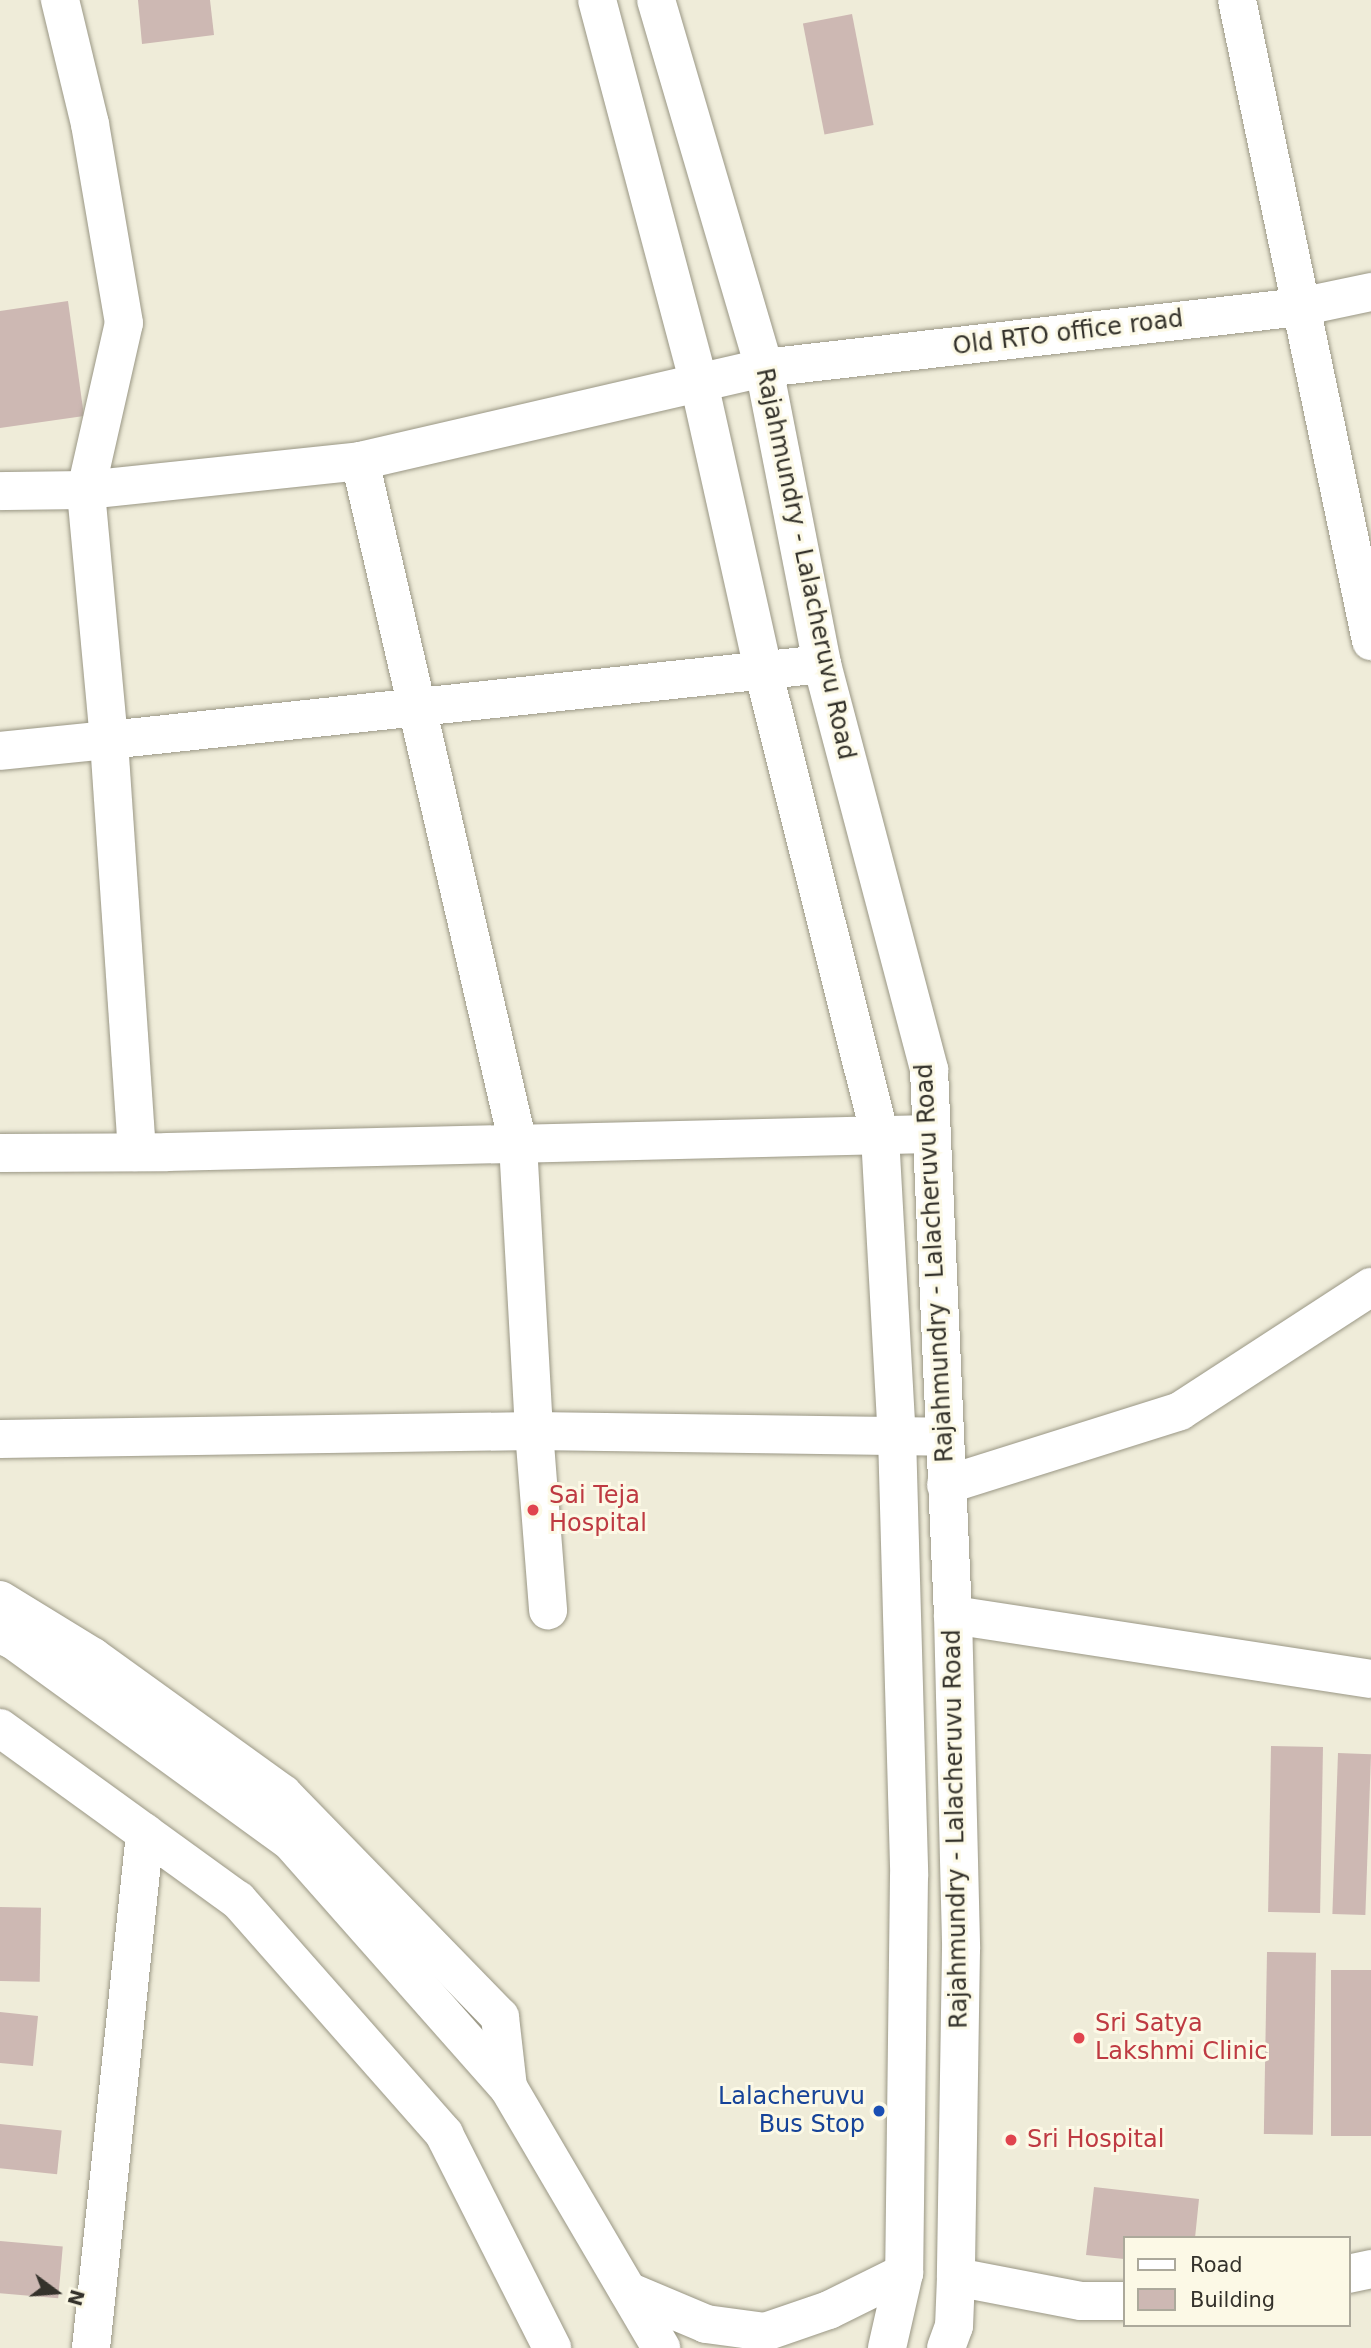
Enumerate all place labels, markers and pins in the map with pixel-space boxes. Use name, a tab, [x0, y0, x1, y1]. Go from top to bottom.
place label: Sai Teja Hospital	[549, 1482, 647, 1538]
marker: Sai Teja Hospital	[523, 1500, 543, 1520]
place label: Sri Satya Lakshmi Clinic	[1095, 2010, 1268, 2066]
marker: Sri Satya Lakshmi Clinic	[1069, 2028, 1089, 2048]
place label: Lalacheruvu Bus Stop	[718, 2083, 865, 2139]
marker: Lalacheruvu Bus Stop	[871, 2103, 887, 2119]
place label: Sri Hospital	[1027, 2126, 1164, 2154]
marker: Sri Hospital	[1001, 2130, 1021, 2150]

